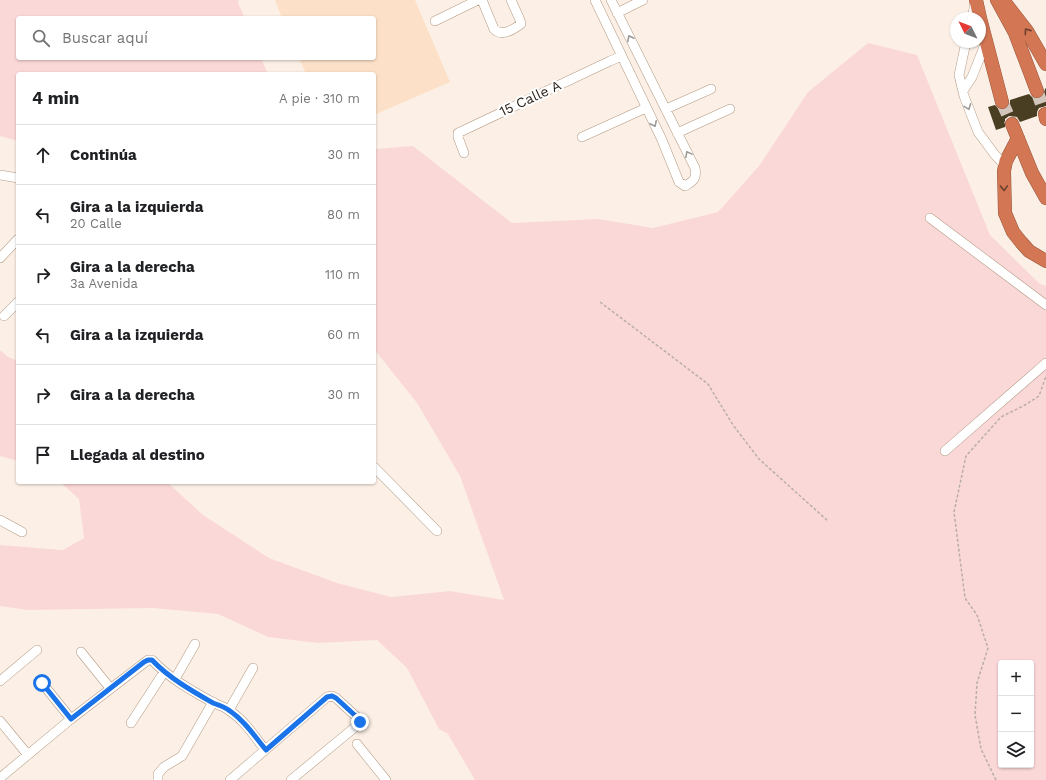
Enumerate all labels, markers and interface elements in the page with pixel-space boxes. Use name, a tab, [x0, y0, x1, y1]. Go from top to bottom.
north arrow	[950, 12, 986, 48]
search box	[16, 16, 376, 60]
icon: search	[30, 27, 52, 49]
one-way arrow	[1024, 28, 1032, 35]
text: Buscar aquí	[62, 29, 148, 47]
one-way arrow	[627, 35, 635, 42]
street label: 15 Calle A	[497, 77, 563, 119]
text: 4 min	[32, 88, 79, 108]
text: A pie · 310 m	[279, 91, 360, 106]
one-way arrow	[963, 103, 971, 110]
one-way arrow	[649, 119, 657, 127]
icon: ahead	[32, 144, 54, 166]
text: Continúa	[70, 146, 137, 164]
text: 30 m	[328, 147, 360, 162]
one-way arrow	[685, 151, 693, 158]
one-way arrow	[1000, 185, 1008, 191]
text: Gira a la izquierda	[70, 198, 203, 216]
icon: left	[32, 204, 54, 226]
text: 80 m	[327, 207, 360, 222]
text: 20 Calle	[70, 216, 122, 231]
text: Gira a la derecha	[70, 258, 195, 276]
icon: right	[32, 264, 54, 286]
text: 110 m	[325, 267, 360, 282]
text: 3a Avenida	[70, 276, 138, 291]
icon: left	[32, 324, 54, 346]
text: Gira a la izquierda	[70, 326, 203, 344]
text: 60 m	[327, 327, 360, 342]
icon: right	[32, 384, 54, 406]
text: Gira a la derecha	[70, 386, 195, 404]
text: 30 m	[328, 387, 360, 402]
icon: arrive	[32, 444, 54, 466]
text: Llegada al destino	[70, 446, 205, 464]
map controls	[998, 660, 1034, 768]
button: +	[998, 660, 1034, 696]
route start	[33, 674, 51, 692]
button: −	[998, 696, 1034, 732]
route end	[351, 713, 369, 731]
button: layers	[998, 732, 1034, 768]

